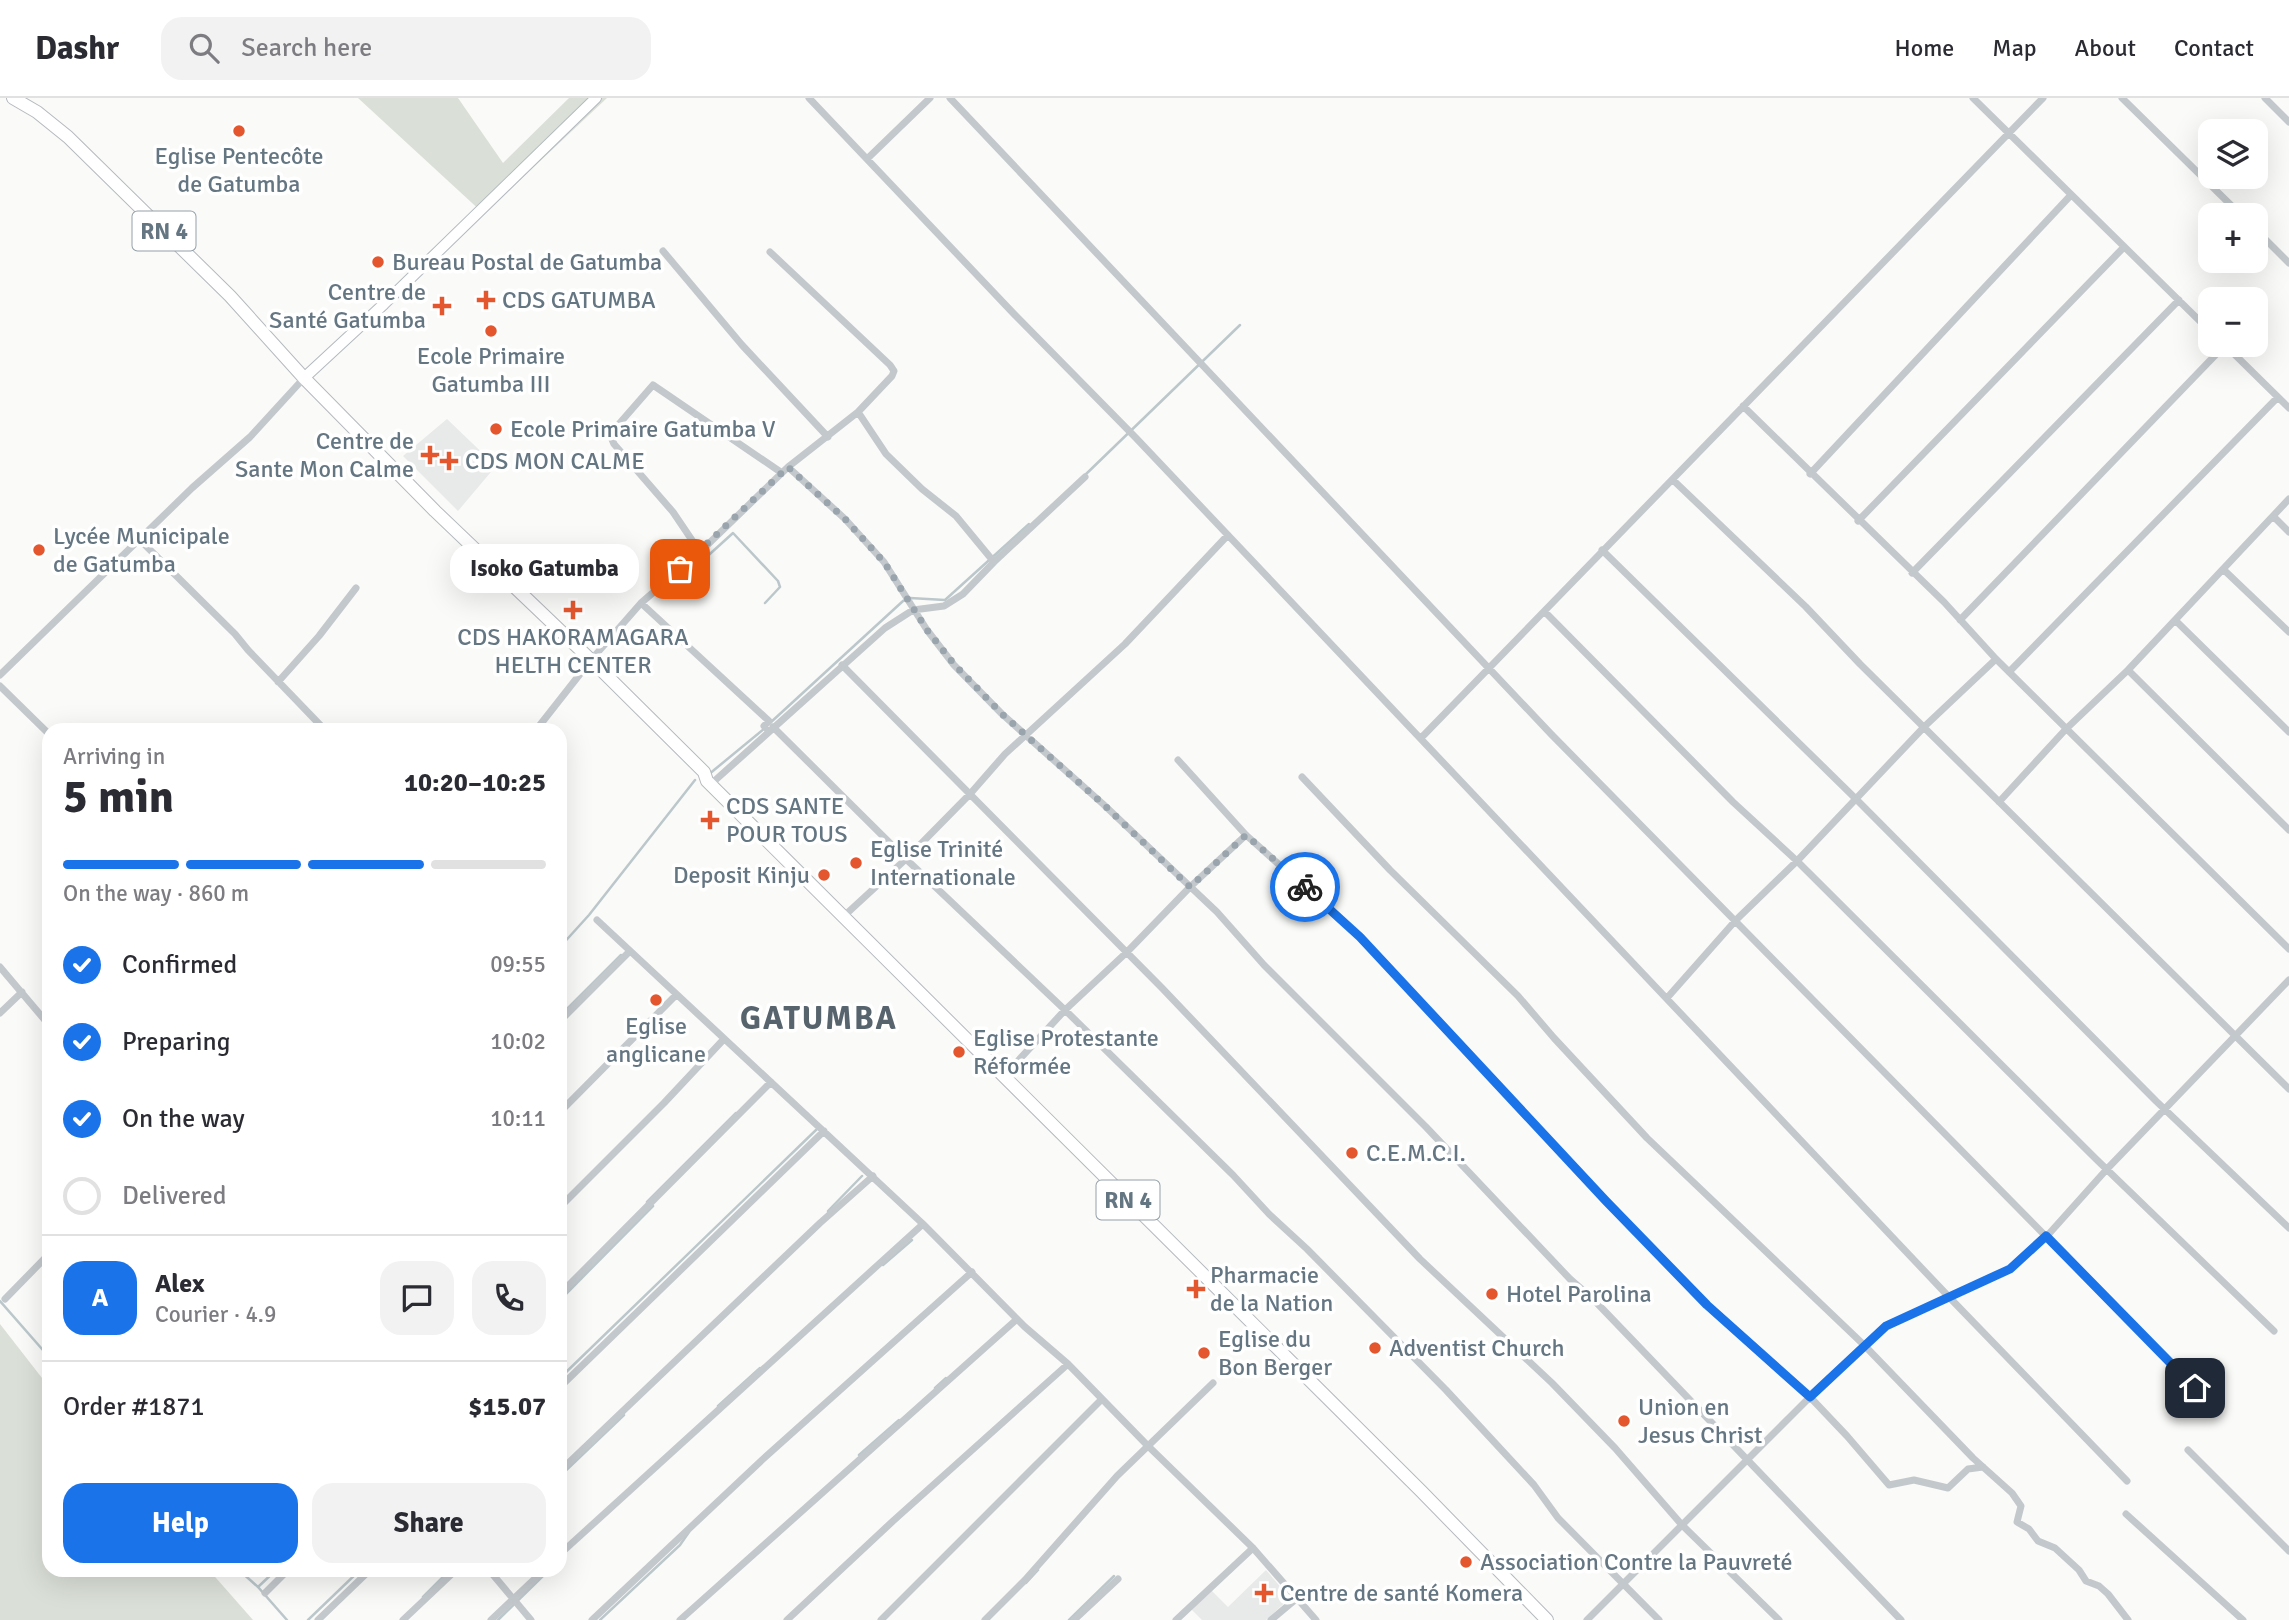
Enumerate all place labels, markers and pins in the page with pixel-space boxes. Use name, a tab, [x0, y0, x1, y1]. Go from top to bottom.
marker: Eglise Pentecôte de Gatumba	[231, 123, 247, 139]
place label: Eglise Pentecôte de Gatumba	[154, 141, 324, 199]
place label: Bureau Postal de Gatumba	[392, 247, 662, 277]
marker: Bureau Postal de Gatumba	[370, 254, 386, 270]
place label: Centre de Santé Gatumba	[269, 277, 426, 335]
place label: CDS GATUMBA	[502, 285, 656, 315]
marker: CDS GATUMBA	[476, 290, 496, 310]
marker: Centre de Santé Gatumba	[432, 296, 452, 316]
marker: Ecole Primaire Gatumba III	[483, 323, 499, 339]
place label: Ecole Primaire Gatumba III	[417, 341, 565, 399]
place label: Ecole Primaire Gatumba V	[510, 414, 776, 444]
marker: Ecole Primaire Gatumba V	[488, 421, 504, 437]
place label: Centre de Sante Mon Calme	[235, 426, 414, 484]
marker: Centre de Sante Mon Calme	[420, 445, 440, 465]
place label: CDS MON CALME	[465, 446, 645, 476]
marker: CDS MON CALME	[439, 451, 459, 471]
place label: Lycée Municipale de Gatumba	[53, 521, 230, 579]
pin	[650, 539, 710, 599]
marker: Lycée Municipale de Gatumba	[31, 542, 47, 558]
callout: Isoko Gatumba	[449, 545, 638, 594]
marker: CDS HAKORAMAGARA HELTH CENTER	[563, 600, 583, 620]
place label: CDS HAKORAMAGARA HELTH CENTER	[457, 622, 689, 680]
place label: CDS SANTE POUR TOUS	[726, 791, 847, 849]
marker: CDS SANTE POUR TOUS	[700, 810, 720, 830]
place label: Eglise Trinité Internationale	[870, 834, 1016, 892]
marker: Eglise Trinité Internationale	[848, 855, 864, 871]
place label: Deposit Kinju	[673, 860, 810, 890]
marker: Deposit Kinju	[816, 867, 832, 883]
marker: Eglise anglicane	[648, 992, 664, 1008]
place label: Eglise anglicane	[606, 1011, 706, 1069]
place label: Eglise Protestante Réformée	[973, 1023, 1159, 1081]
marker: Eglise Protestante Réformée	[951, 1044, 967, 1060]
place label: C.E.M.C.I.	[1366, 1138, 1466, 1168]
marker: C.E.M.C.I.	[1344, 1145, 1360, 1161]
place label: Pharmacie de la Nation	[1210, 1260, 1333, 1318]
place label: Hotel Parolina	[1506, 1279, 1652, 1309]
marker: Pharmacie de la Nation	[1188, 1281, 1204, 1297]
marker: Hotel Parolina	[1484, 1286, 1500, 1302]
place label: Eglise du Bon Berger	[1218, 1324, 1332, 1382]
place label: Adventist Church	[1389, 1333, 1565, 1363]
marker: Adventist Church	[1367, 1340, 1383, 1356]
marker: Eglise du Bon Berger	[1196, 1345, 1212, 1361]
pin	[2165, 1358, 2225, 1418]
place label: Union en Jesus Christ	[1638, 1392, 1762, 1450]
marker: Union en Jesus Christ	[1616, 1413, 1632, 1429]
place label: Association Contre la Pauvreté	[1480, 1547, 1792, 1577]
marker: Association Contre la Pauvreté	[1458, 1554, 1474, 1570]
place label: Centre de santé Komera	[1280, 1578, 1523, 1608]
marker: Centre de santé Komera	[1254, 1583, 1274, 1603]

